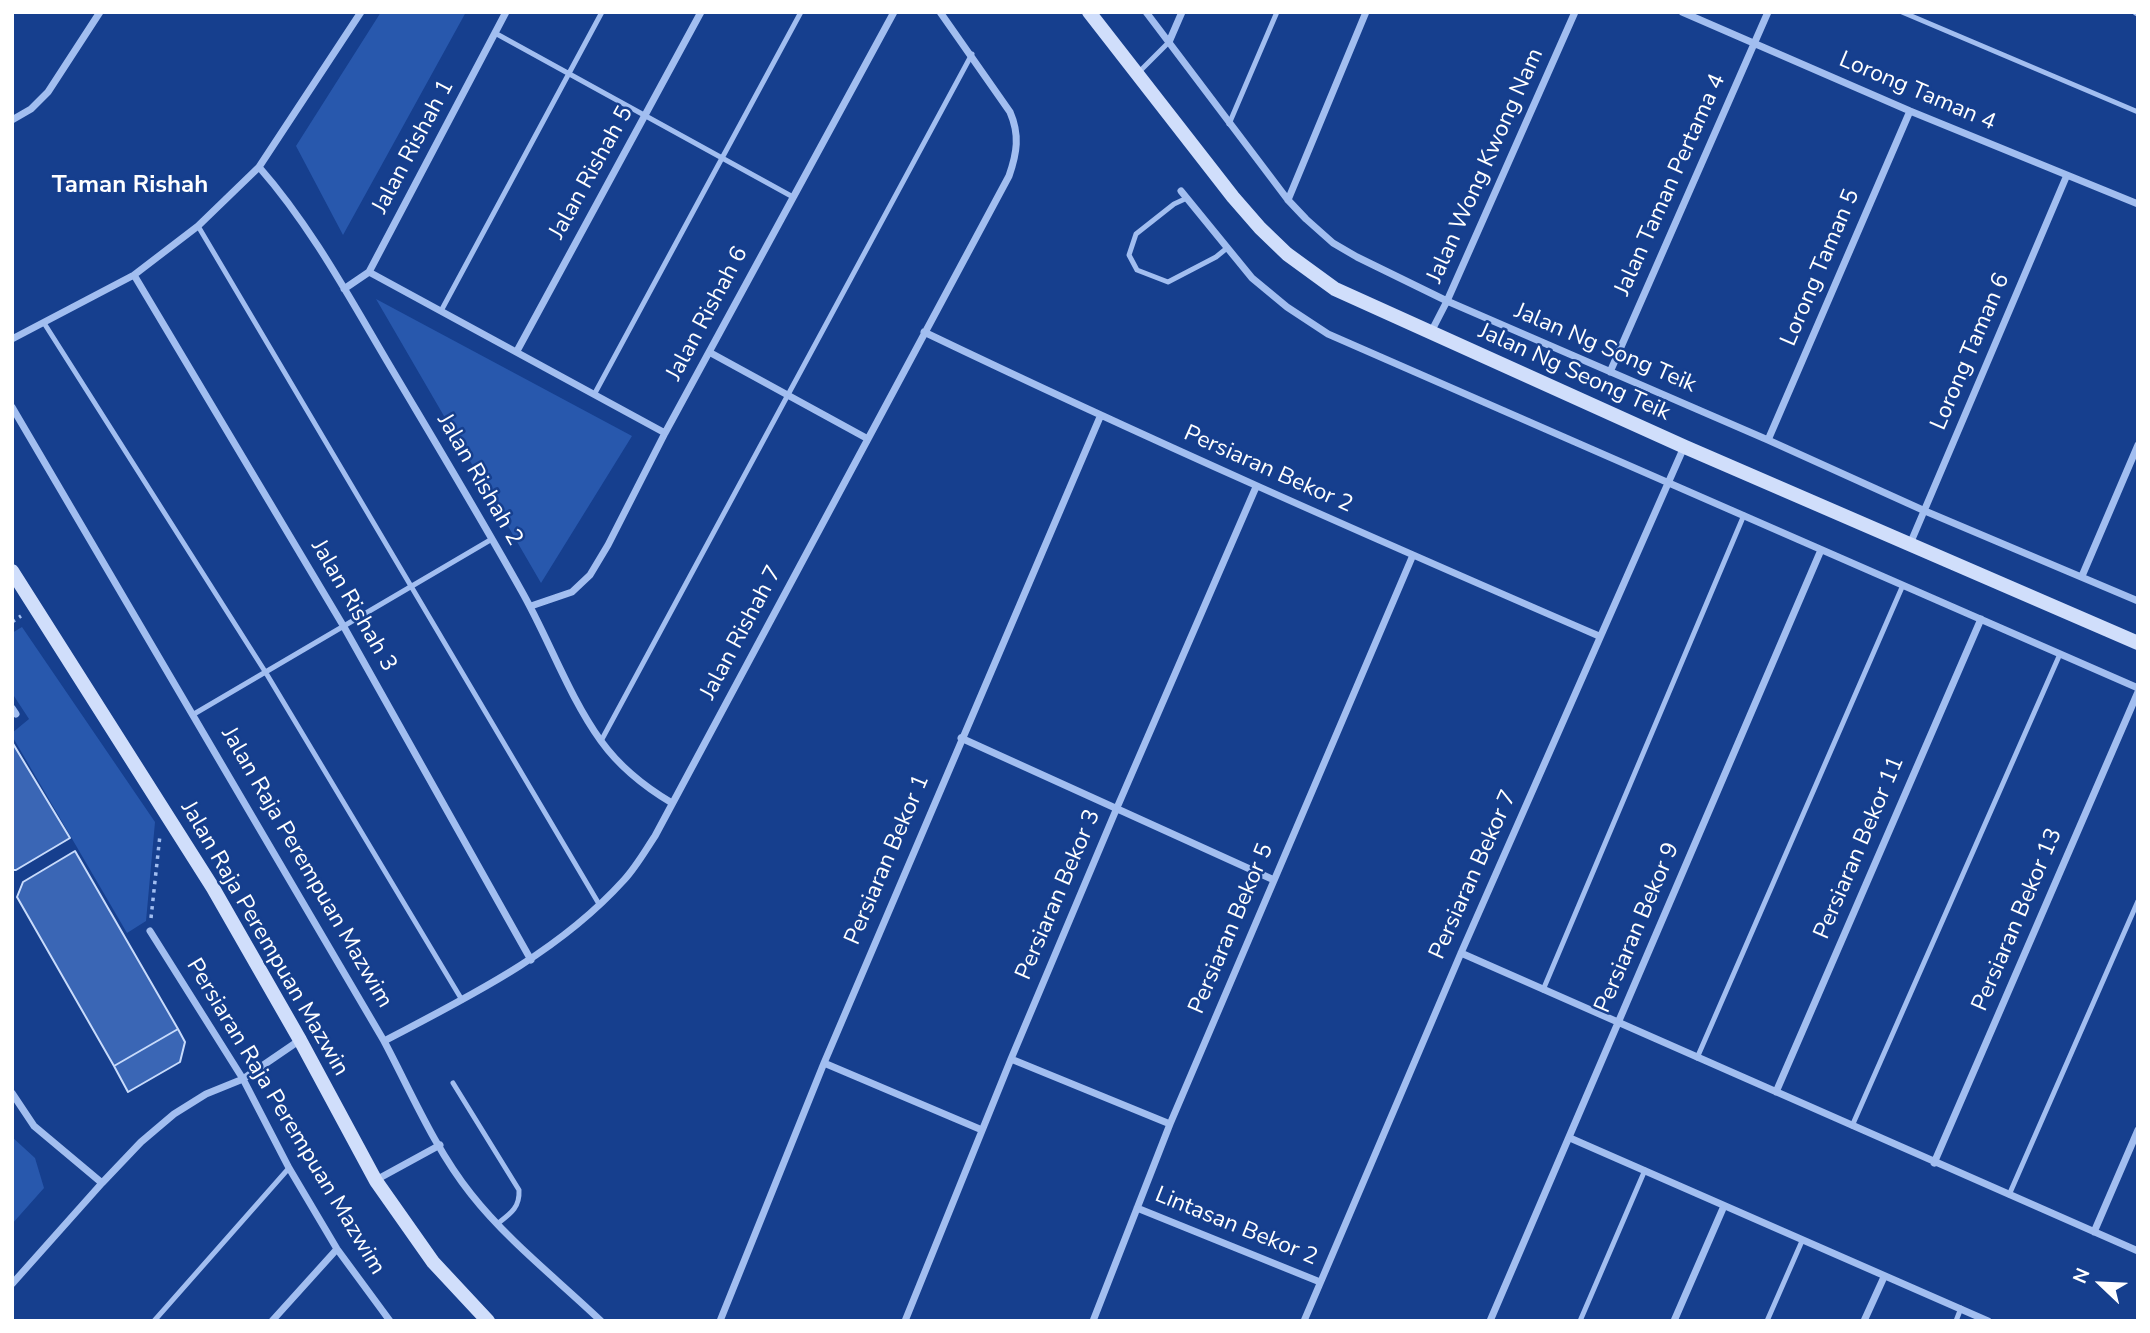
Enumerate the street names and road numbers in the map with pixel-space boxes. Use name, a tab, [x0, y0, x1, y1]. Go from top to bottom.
street label: Jalan Wong Kwong Nam	[1422, 44, 1550, 288]
street label: Lorong Taman 4	[1835, 47, 1999, 137]
street label: Jalan Taman Pertama 4	[1610, 70, 1732, 300]
street label: Jalan Rishah 1	[367, 75, 461, 219]
street label: Jalan Rishah 5	[544, 102, 640, 244]
street label: Lorong Taman 5	[1776, 186, 1866, 350]
street label: Jalan Rishah 6	[661, 242, 755, 386]
street label: Lorong Taman 6	[1926, 270, 2016, 434]
street label: Jalan Ng Song Teik	[1510, 298, 1700, 400]
street label: Jalan Ng Seong Teik	[1474, 318, 1674, 428]
street label: Jalan Rishah 2	[430, 409, 528, 551]
street label: Persiaran Bekor 2	[1179, 420, 1357, 520]
street label: Jalan Rishah 3	[304, 535, 402, 677]
street label: Jalan Rishah 7	[695, 561, 789, 705]
street label: Jalan Raja Perempuan Mazwim	[214, 723, 398, 1013]
street label: Persiaran Bekor 11	[1809, 752, 1911, 944]
street label: Persiaran Bekor 1	[840, 771, 936, 949]
street label: Persiaran Bekor 7	[1424, 786, 1524, 964]
street label: Jalan Raja Perempuan Mazwin	[174, 797, 354, 1081]
street label: Persiaran Bekor 3	[1011, 806, 1107, 984]
street label: Persiaran Bekor 13	[1967, 824, 2069, 1016]
street label: Persiaran Bekor 9	[1590, 839, 1686, 1017]
street label: Persiaran Bekor 5	[1184, 840, 1280, 1018]
street label: Persiaran Raja Perempuan Mazwim	[179, 954, 391, 1280]
street label: Lintasan Bekor 2	[1151, 1182, 1321, 1272]

